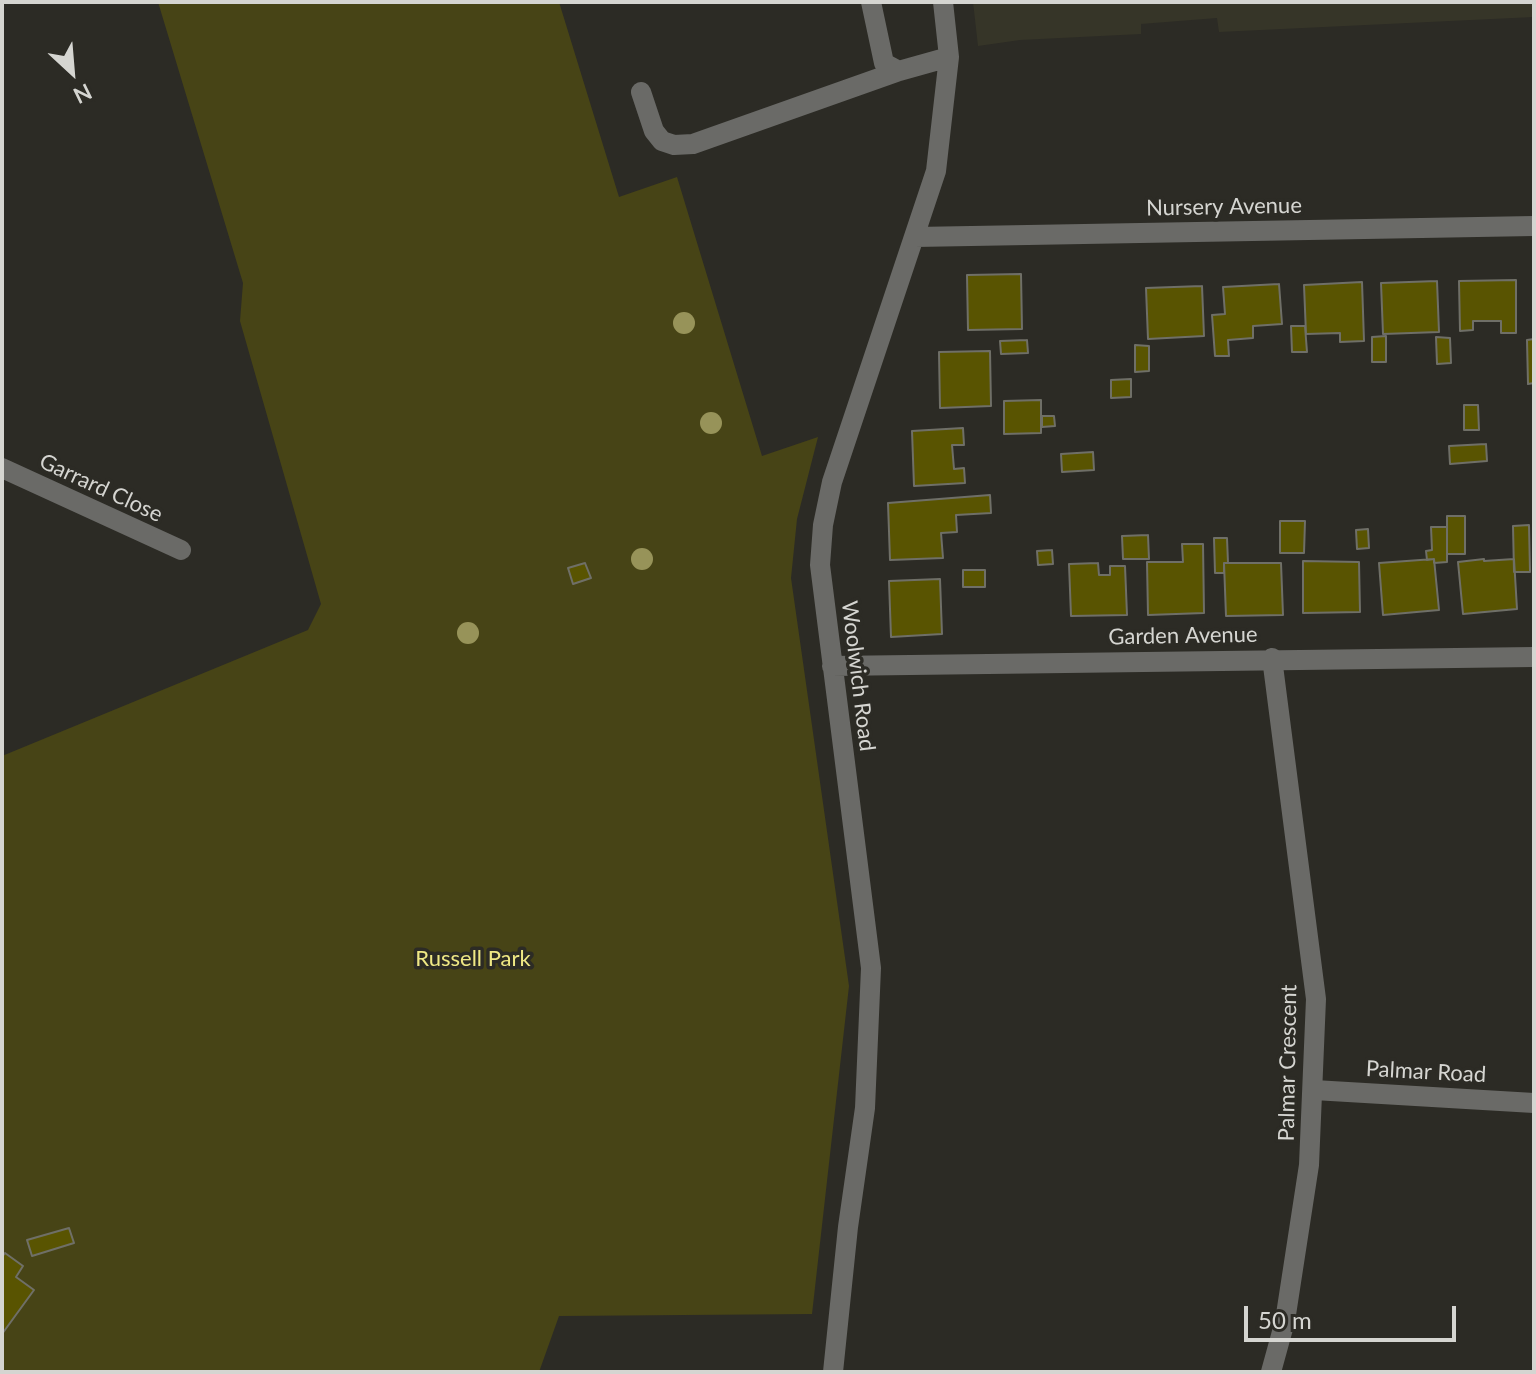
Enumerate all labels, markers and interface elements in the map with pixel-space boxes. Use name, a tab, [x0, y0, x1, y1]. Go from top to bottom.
north arrow	[32, 32, 112, 112]
text: N	[69, 78, 96, 110]
street label: Nursery Avenue	[1146, 192, 1302, 222]
street label: Garrard Close	[35, 448, 167, 528]
street label: Woolwich Road	[836, 599, 880, 753]
street label: Garden Avenue	[1108, 622, 1258, 650]
park label: Russell Park	[415, 946, 531, 972]
street label: Palmar Crescent	[1273, 984, 1303, 1142]
street label: Palmar Road	[1365, 1056, 1487, 1088]
scale bar	[1248, 1290, 1460, 1340]
text: 50 m	[1258, 1305, 1312, 1334]

